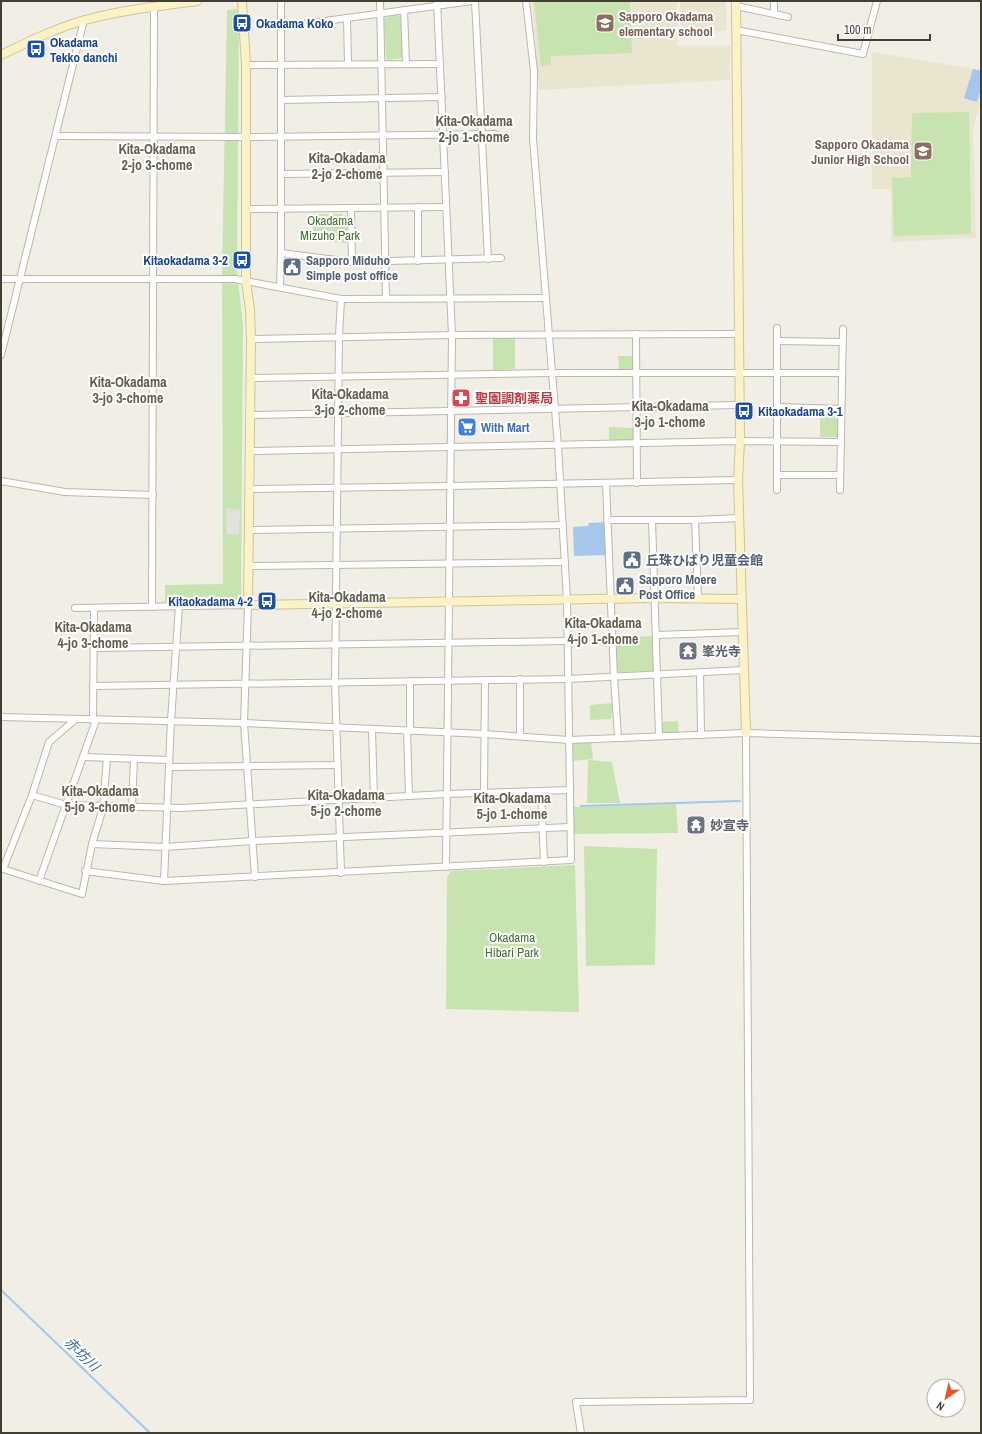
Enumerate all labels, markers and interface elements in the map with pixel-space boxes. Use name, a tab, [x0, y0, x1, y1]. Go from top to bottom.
place label: Sapporo Okadama elementary school	[619, 8, 713, 40]
bus stop icon: Okadama Koko	[231, 12, 253, 34]
school or university icon: Sapporo Okadama elementary school	[594, 12, 616, 34]
place label: Okadama Koko	[256, 15, 334, 32]
scale bar	[838, 16, 930, 42]
text: 100 m	[844, 22, 871, 38]
place label: Okadama Tekko danchi	[50, 34, 117, 66]
bus stop icon: Okadama Tekko danchi	[25, 38, 47, 60]
district label: Kita-Okadama 2-jo 1-chome	[435, 112, 513, 146]
place label: Sapporo Okadama Junior High School	[811, 136, 909, 168]
district label: Kita-Okadama 2-jo 3-chome	[118, 140, 196, 174]
school or university icon: Sapporo Okadama Junior High School	[912, 140, 934, 162]
district label: Kita-Okadama 2-jo 2-chome	[308, 149, 386, 183]
park label: Okadama Mizuho Park	[300, 212, 361, 244]
bus stop icon: Kitaokadama 3-2	[231, 249, 253, 271]
place label: Kitaokadama 3-2	[143, 252, 228, 269]
place label: Sapporo Miduho Simple post office	[306, 252, 398, 284]
public building icon: Sapporo Miduho Simple post office	[281, 256, 303, 278]
district label: Kita-Okadama 3-jo 3-chome	[89, 373, 167, 407]
district label: Kita-Okadama 3-jo 2-chome	[311, 385, 389, 419]
pharmacy icon: 聖園調剤薬局	[450, 387, 472, 409]
place label: 聖園調剤薬局	[475, 390, 553, 407]
district label: Kita-Okadama 3-jo 1-chome	[631, 397, 709, 431]
bus stop icon: Kitaokadama 3-1	[733, 400, 755, 422]
place label: Kitaokadama 3-1	[758, 403, 843, 420]
supermarket icon: With Mart	[456, 416, 478, 438]
place label: With Mart	[481, 419, 530, 436]
public building icon: 丘珠ひばり児童会館	[621, 549, 643, 571]
place label: 丘珠ひばり児童会館	[646, 552, 763, 569]
place label: Sapporo Moere Post Office	[639, 571, 717, 603]
public building icon: Sapporo Moere Post Office	[614, 575, 636, 597]
district label: Kita-Okadama 4-jo 2-chome	[308, 588, 386, 622]
bus stop icon: Kitaokadama 4-2	[256, 590, 278, 612]
place label: Kitaokadama 4-2	[168, 593, 253, 610]
district label: Kita-Okadama 4-jo 1-chome	[564, 614, 642, 648]
district label: Kita-Okadama 4-jo 3-chome	[54, 618, 132, 652]
temple icon: 峯光寺	[677, 640, 699, 662]
place label: 峯光寺	[702, 643, 741, 660]
district label: Kita-Okadama 5-jo 3-chome	[61, 782, 139, 816]
district label: Kita-Okadama 5-jo 2-chome	[307, 786, 385, 820]
district label: Kita-Okadama 5-jo 1-chome	[473, 789, 551, 823]
temple icon: 妙宣寺	[685, 814, 707, 836]
place label: 妙宣寺	[710, 817, 749, 834]
park label: Okadama Hibari Park	[485, 929, 540, 961]
water label: 赤坊川	[61, 1333, 105, 1376]
north arrow	[926, 1378, 966, 1418]
text: N	[934, 1399, 947, 1414]

